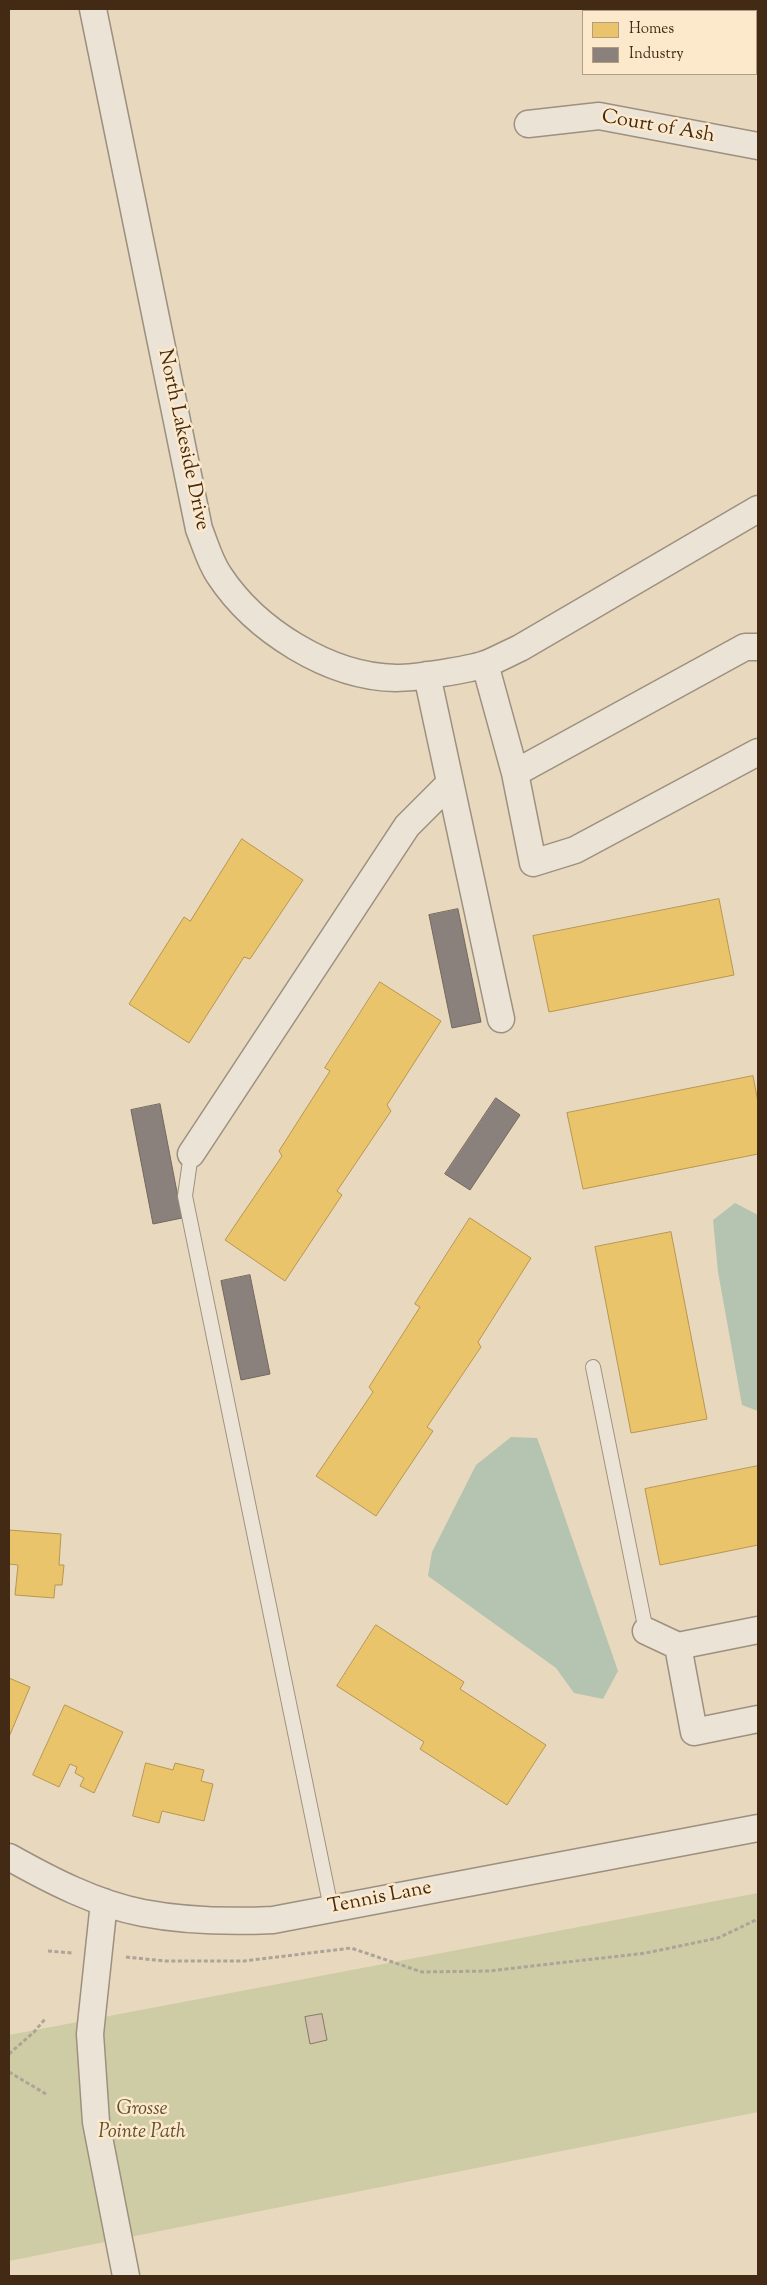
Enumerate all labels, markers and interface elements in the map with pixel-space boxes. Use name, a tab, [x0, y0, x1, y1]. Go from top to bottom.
legend	[582, 10, 757, 75]
text: Homes	[629, 19, 674, 40]
text: Industry	[629, 44, 684, 65]
street label: Court of Ash	[600, 106, 716, 150]
street label: North Lakeside Drive	[151, 347, 213, 533]
street label: Tennis Lane	[326, 1877, 434, 1921]
park label: Grosse Pointe Path	[98, 2099, 186, 2146]

